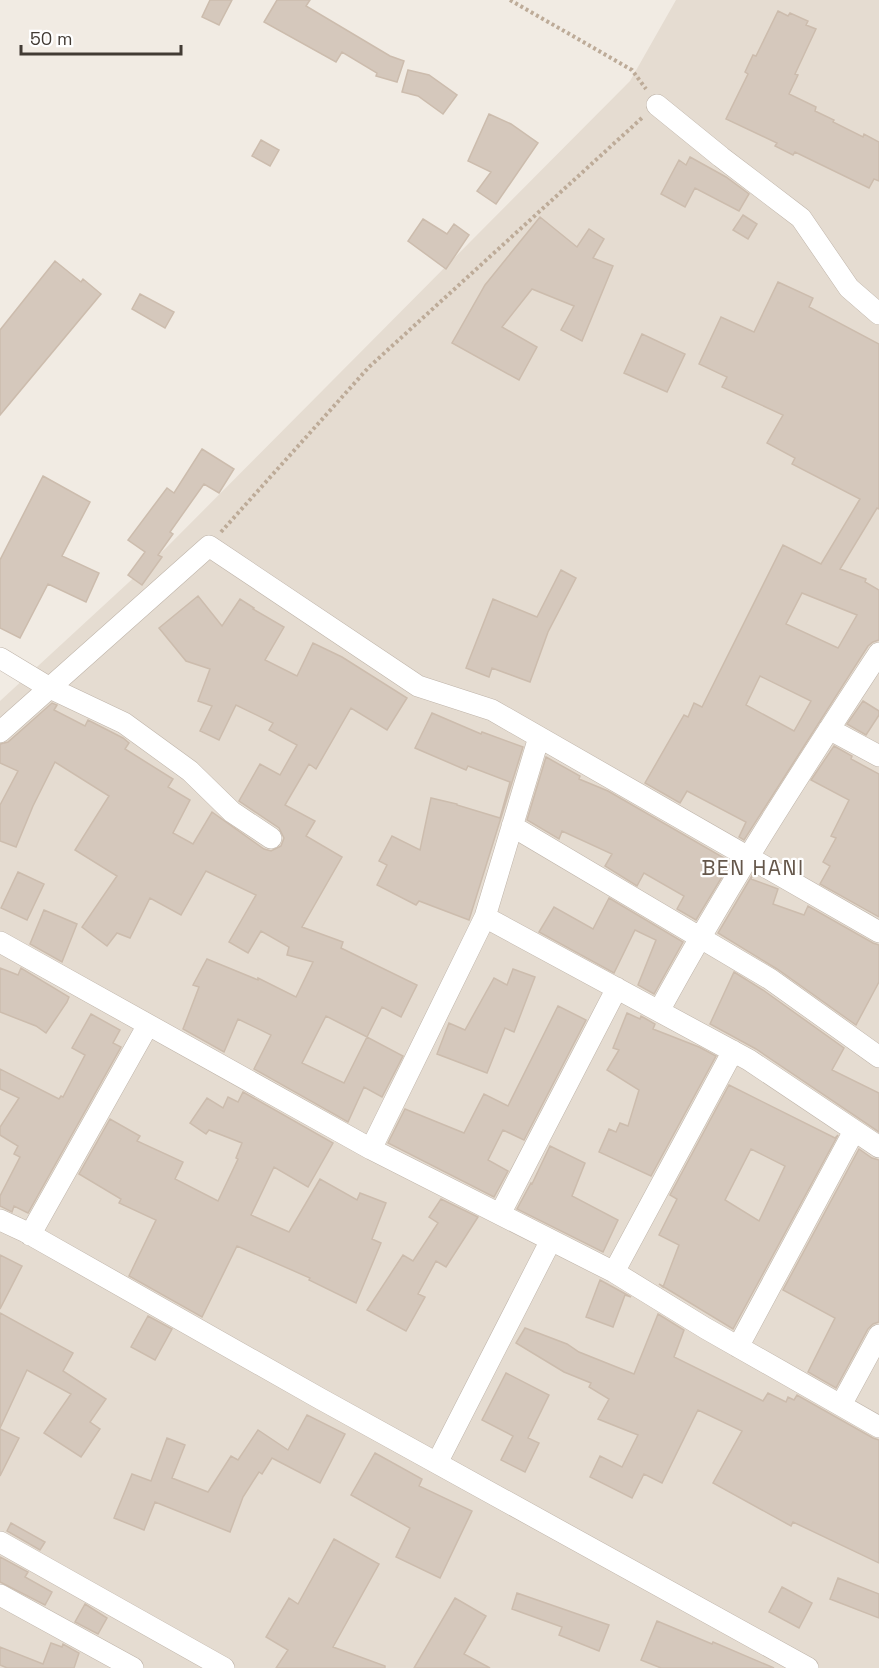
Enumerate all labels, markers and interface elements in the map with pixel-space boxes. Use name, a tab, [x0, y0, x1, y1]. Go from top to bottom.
scale bar	[21, 18, 182, 56]
text: 50 m	[30, 27, 72, 50]
district label: BEN HANI	[701, 854, 805, 881]

